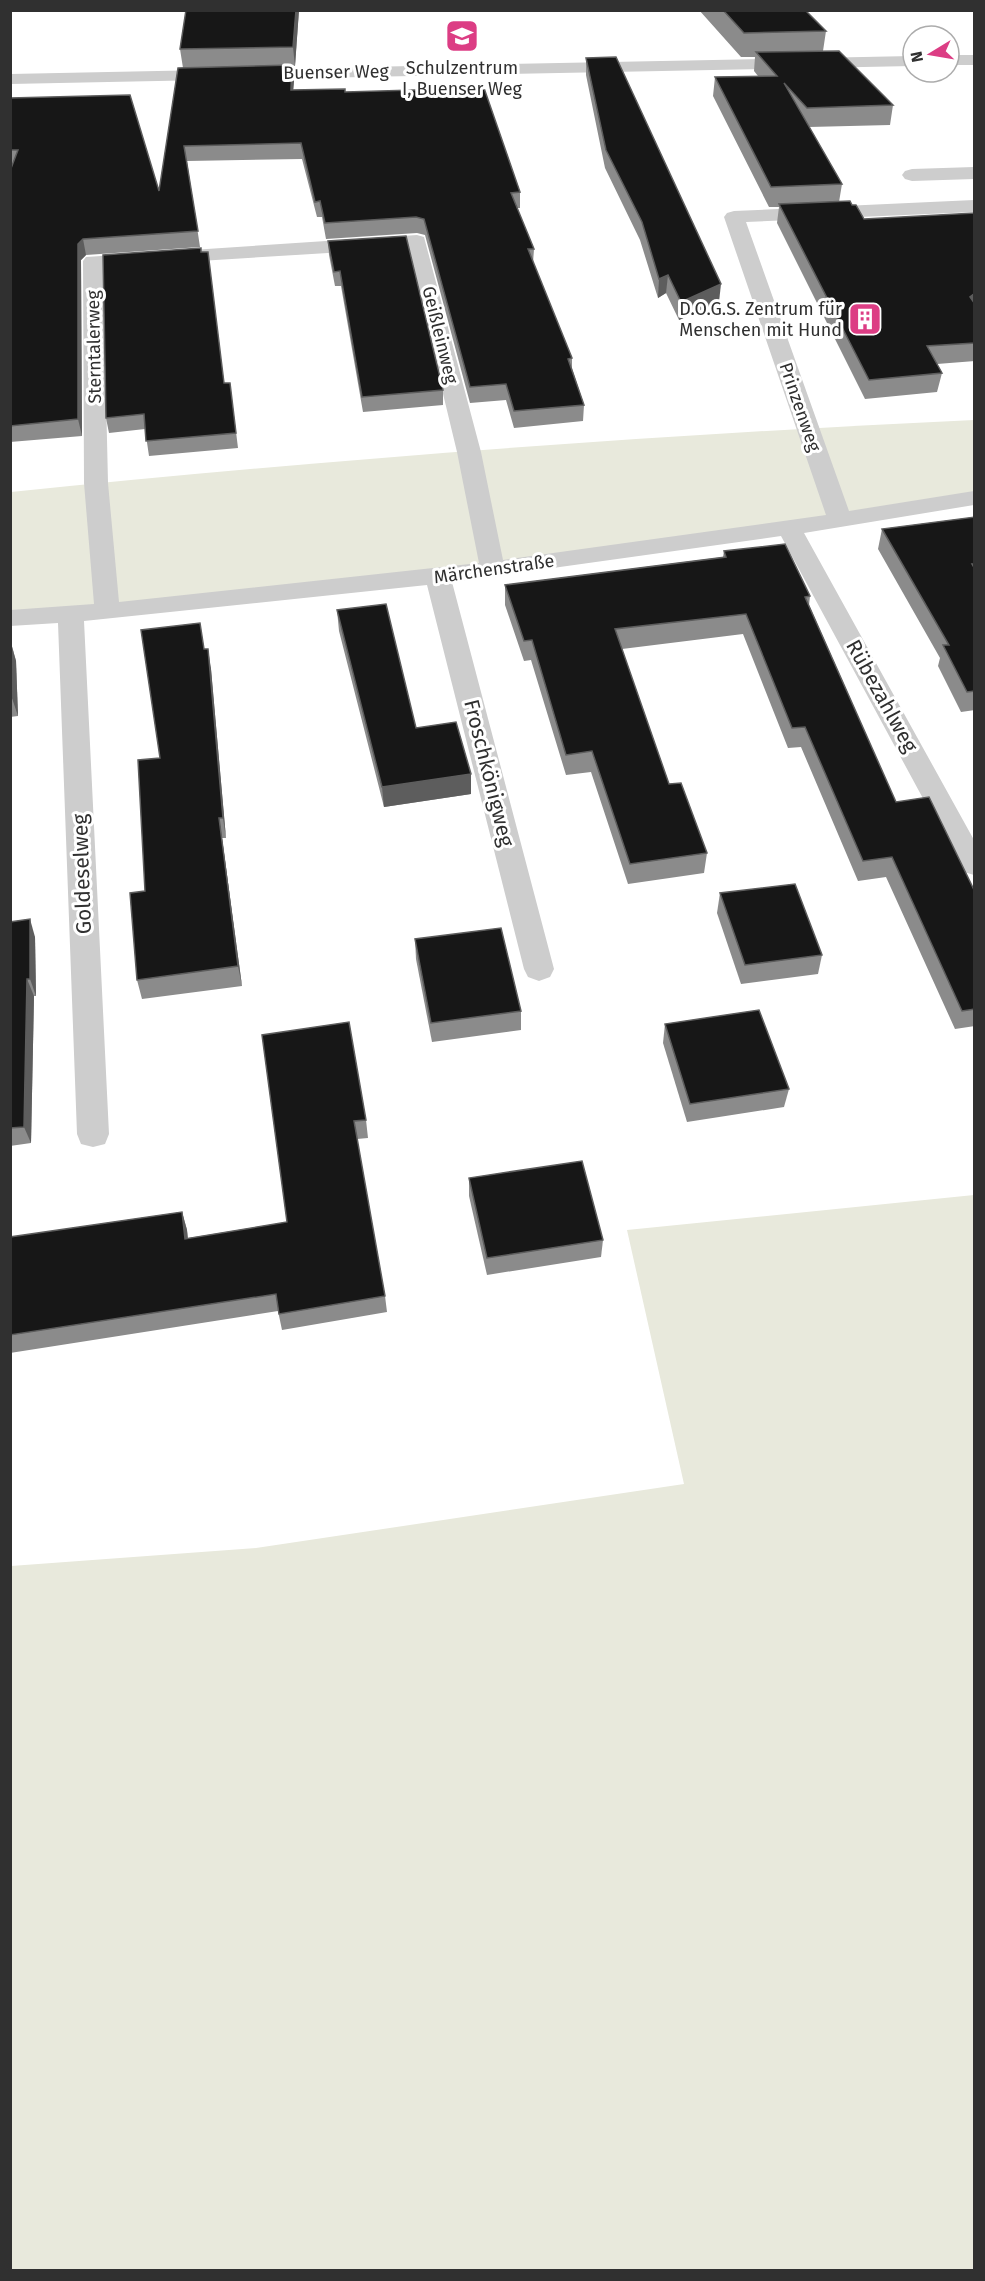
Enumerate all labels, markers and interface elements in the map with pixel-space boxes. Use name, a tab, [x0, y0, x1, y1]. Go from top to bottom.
school or university icon: Schulzentrum I, Buenser Weg	[444, 18, 480, 54]
north arrow	[901, 24, 961, 84]
text: N	[906, 50, 927, 64]
place label: Schulzentrum I, Buenser Weg	[402, 57, 523, 100]
street label: Buenser Weg	[283, 60, 390, 84]
street label: Geißleinweg	[417, 284, 463, 387]
street label: Sterntalerweg	[82, 290, 106, 404]
place label: D.O.G.S. Zentrum für Menschen mit Hund	[679, 298, 842, 341]
building icon: D.O.G.S. Zentrum für Menschen mit Hund	[847, 301, 883, 337]
street label: Prinzenweg	[774, 360, 826, 455]
street label: Märchenstraße	[432, 550, 556, 588]
street label: Rübezahlweg	[840, 635, 924, 757]
street label: Froschkönigweg	[458, 697, 520, 849]
street label: Goldeselweg	[67, 813, 97, 935]

